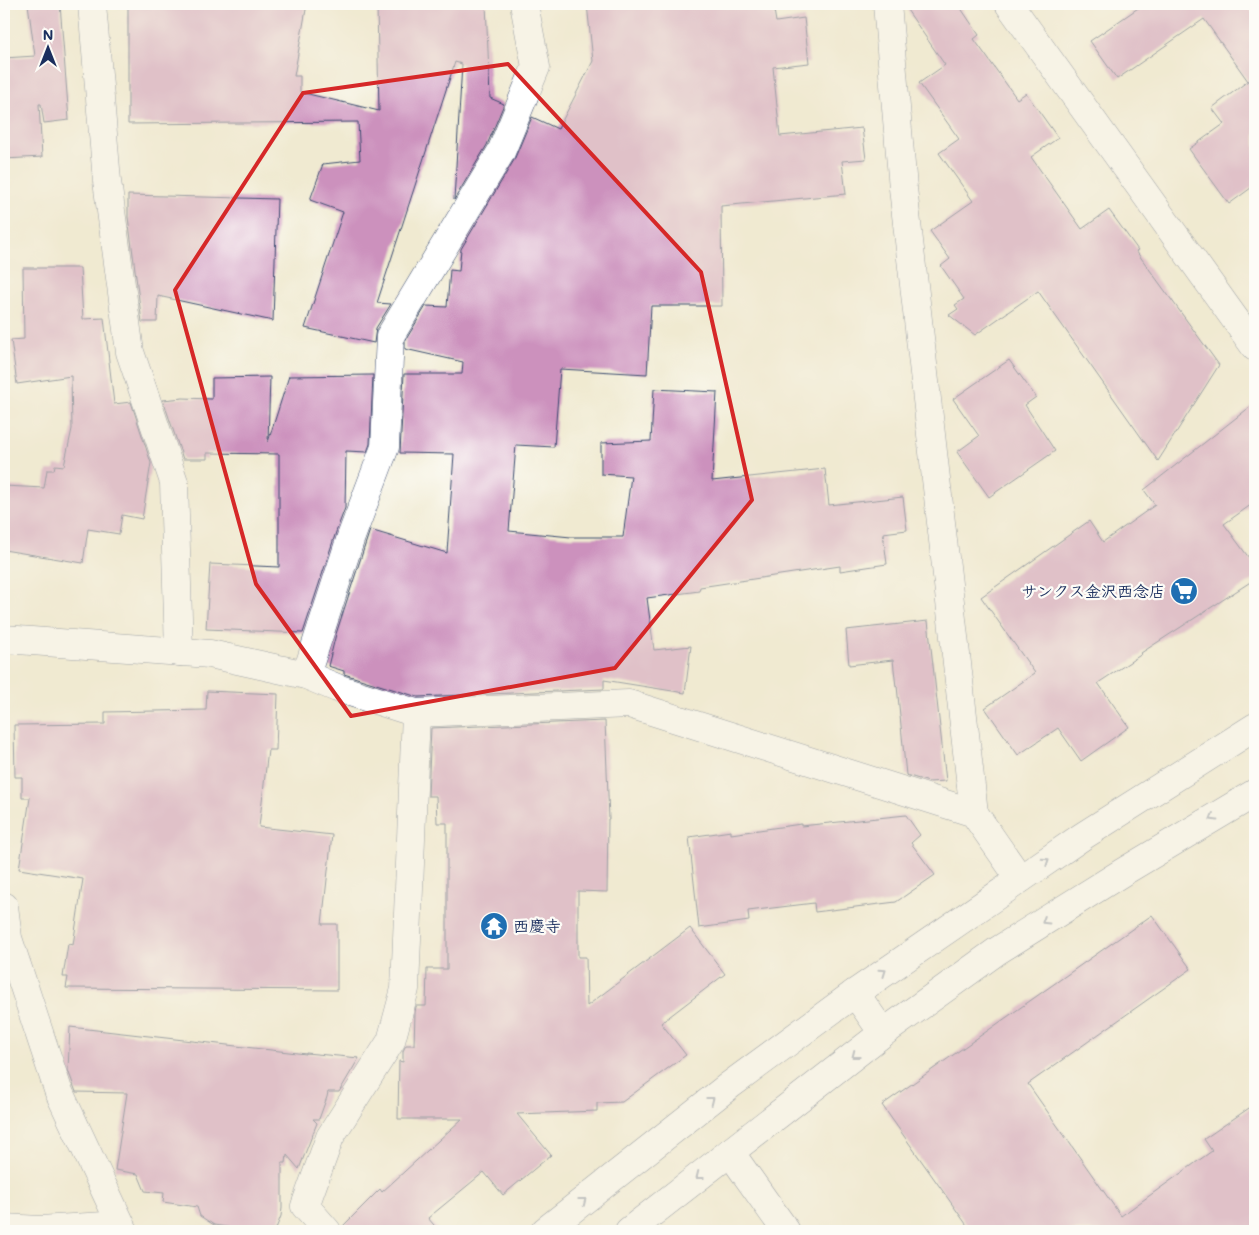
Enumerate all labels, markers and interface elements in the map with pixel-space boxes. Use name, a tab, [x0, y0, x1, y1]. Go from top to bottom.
north arrow	[22, 22, 72, 72]
text: N	[43, 25, 53, 44]
supermarket icon: サンクス金沢西念店	[1169, 576, 1199, 606]
place label: サンクス金沢西念店	[1021, 580, 1165, 601]
one-way arrow	[1210, 811, 1219, 821]
one-way arrow	[1041, 858, 1050, 867]
temple icon: 西慶寺	[479, 911, 509, 941]
place label: 西慶寺	[513, 915, 561, 936]
one-way arrow	[1041, 915, 1051, 924]
one-way arrow	[878, 969, 887, 978]
one-way arrow	[852, 1049, 861, 1057]
one-way arrow	[705, 1098, 714, 1106]
one-way arrow	[695, 1170, 705, 1179]
one-way arrow	[577, 1198, 587, 1207]

